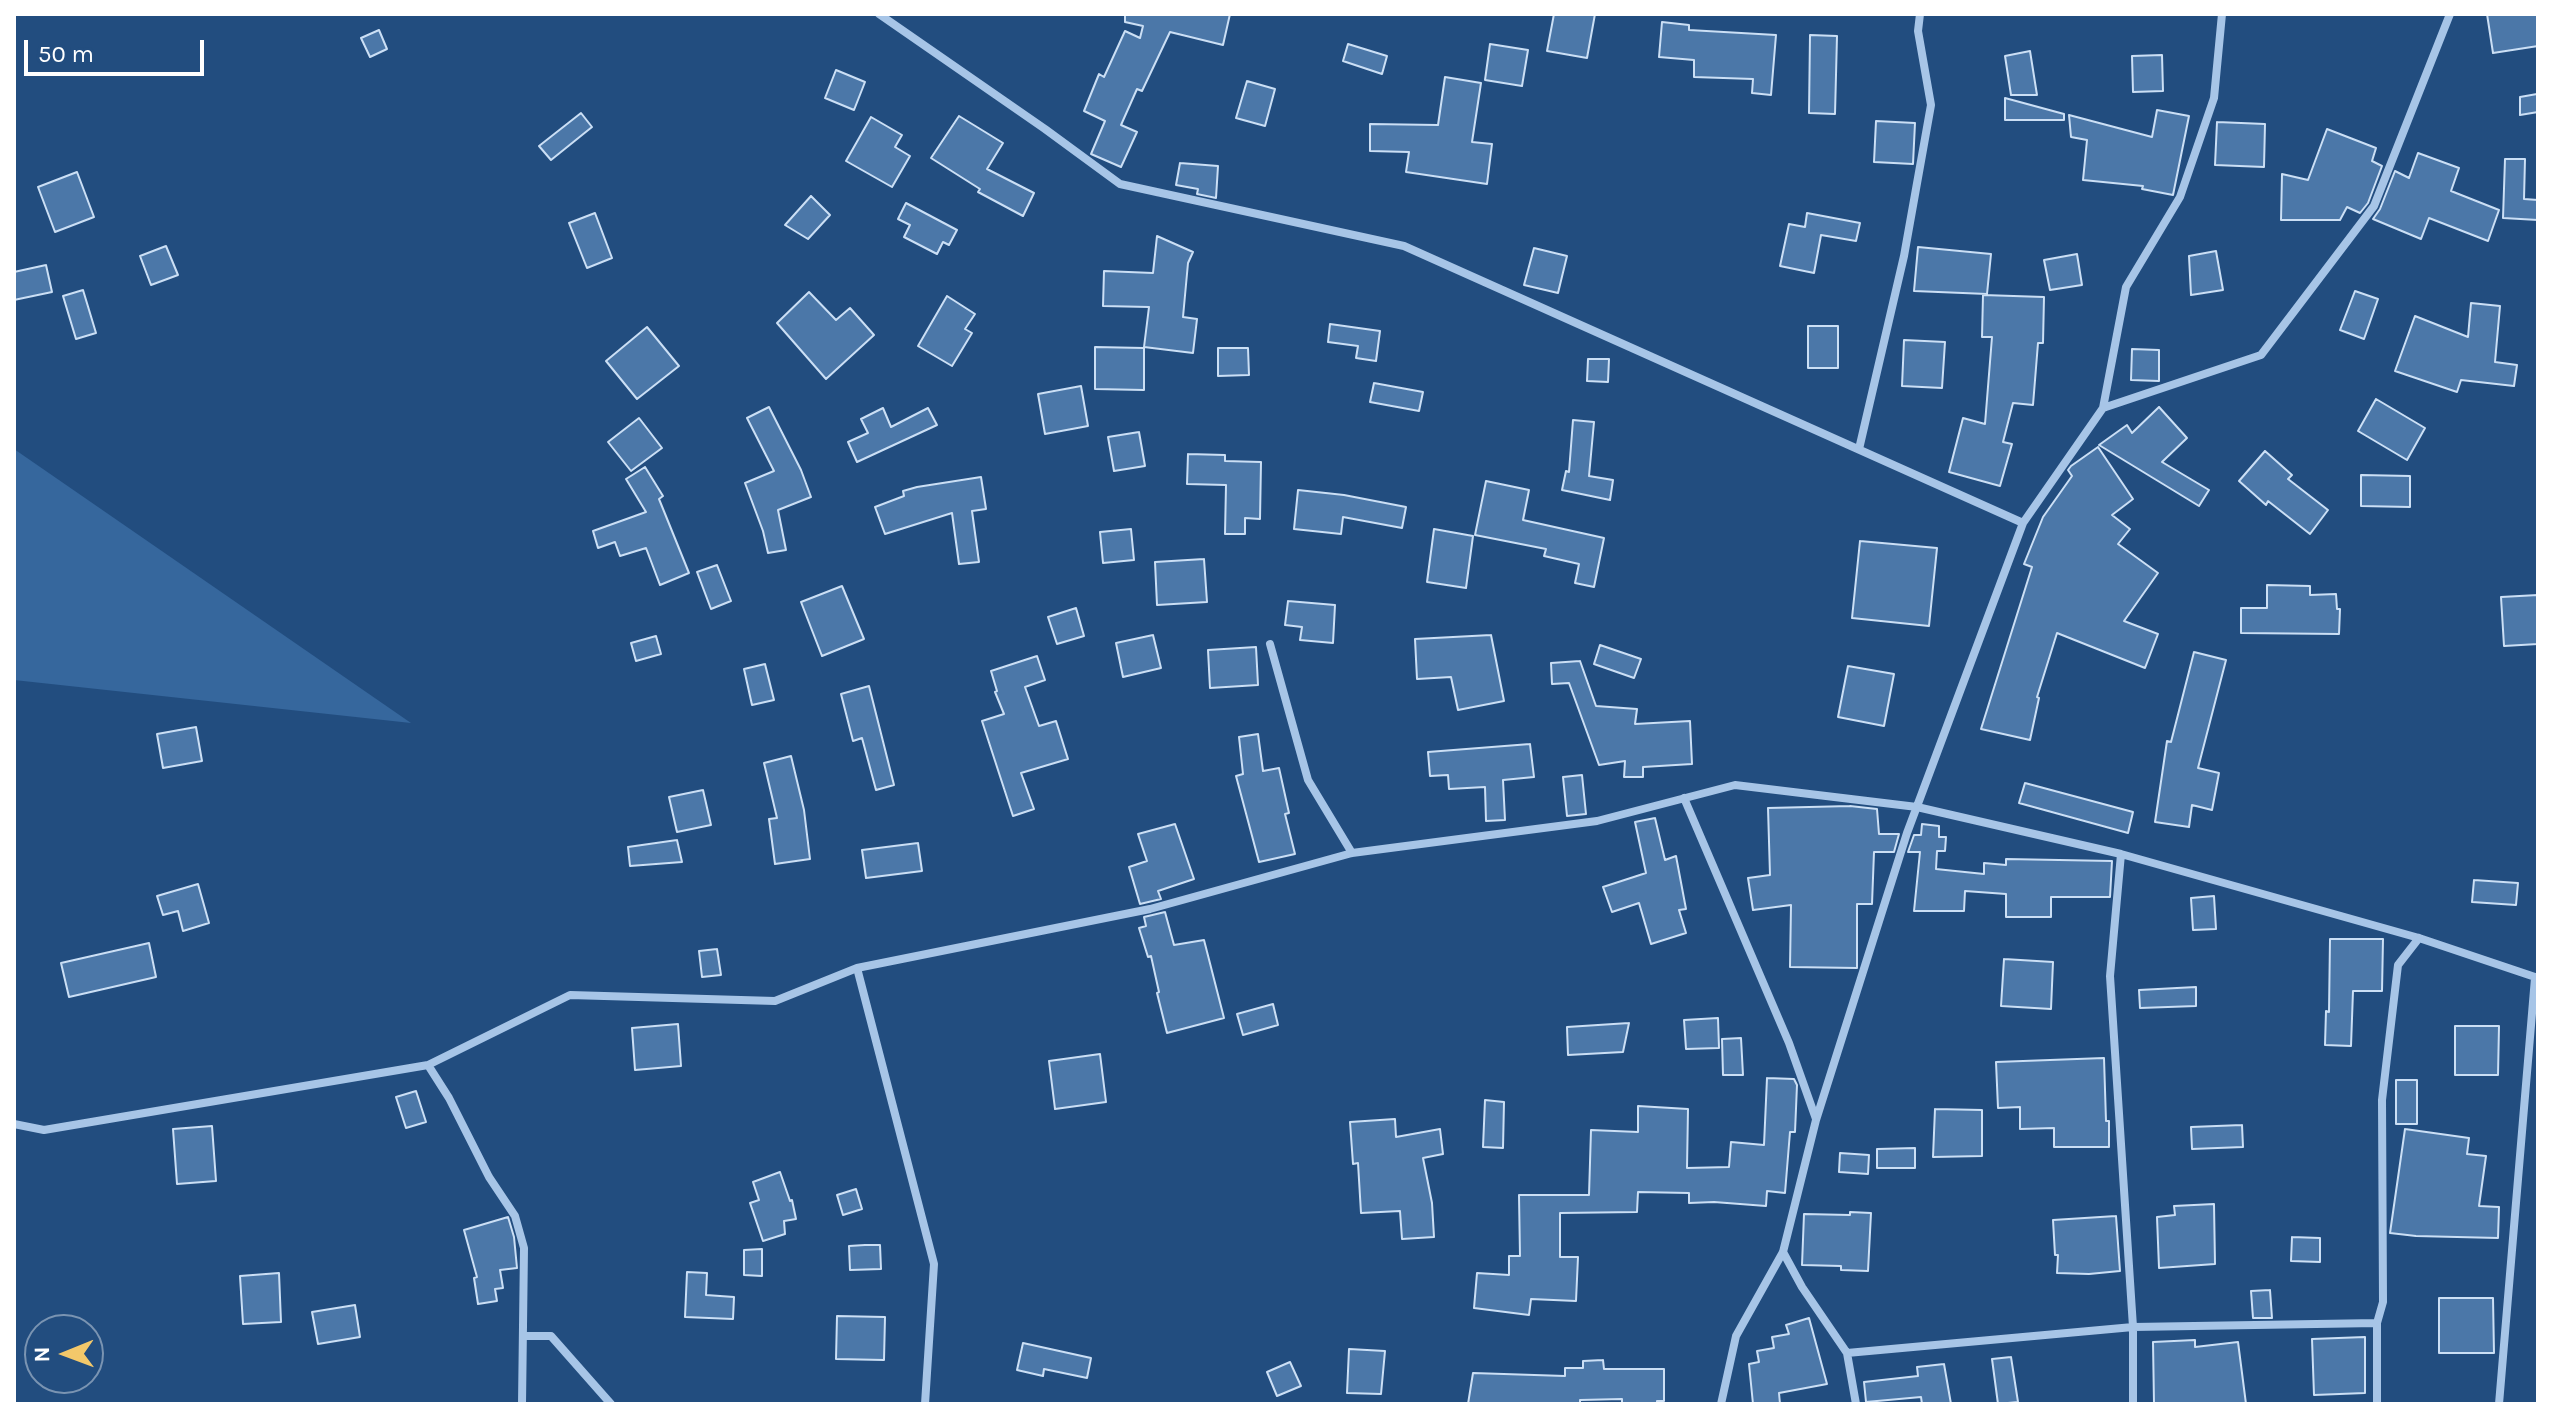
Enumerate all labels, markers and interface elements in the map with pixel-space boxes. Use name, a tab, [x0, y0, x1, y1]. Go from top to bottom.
scale bar	[28, 24, 208, 74]
text: 50 m	[38, 40, 94, 68]
north arrow	[24, 1314, 104, 1394]
text: N	[29, 1346, 55, 1363]

